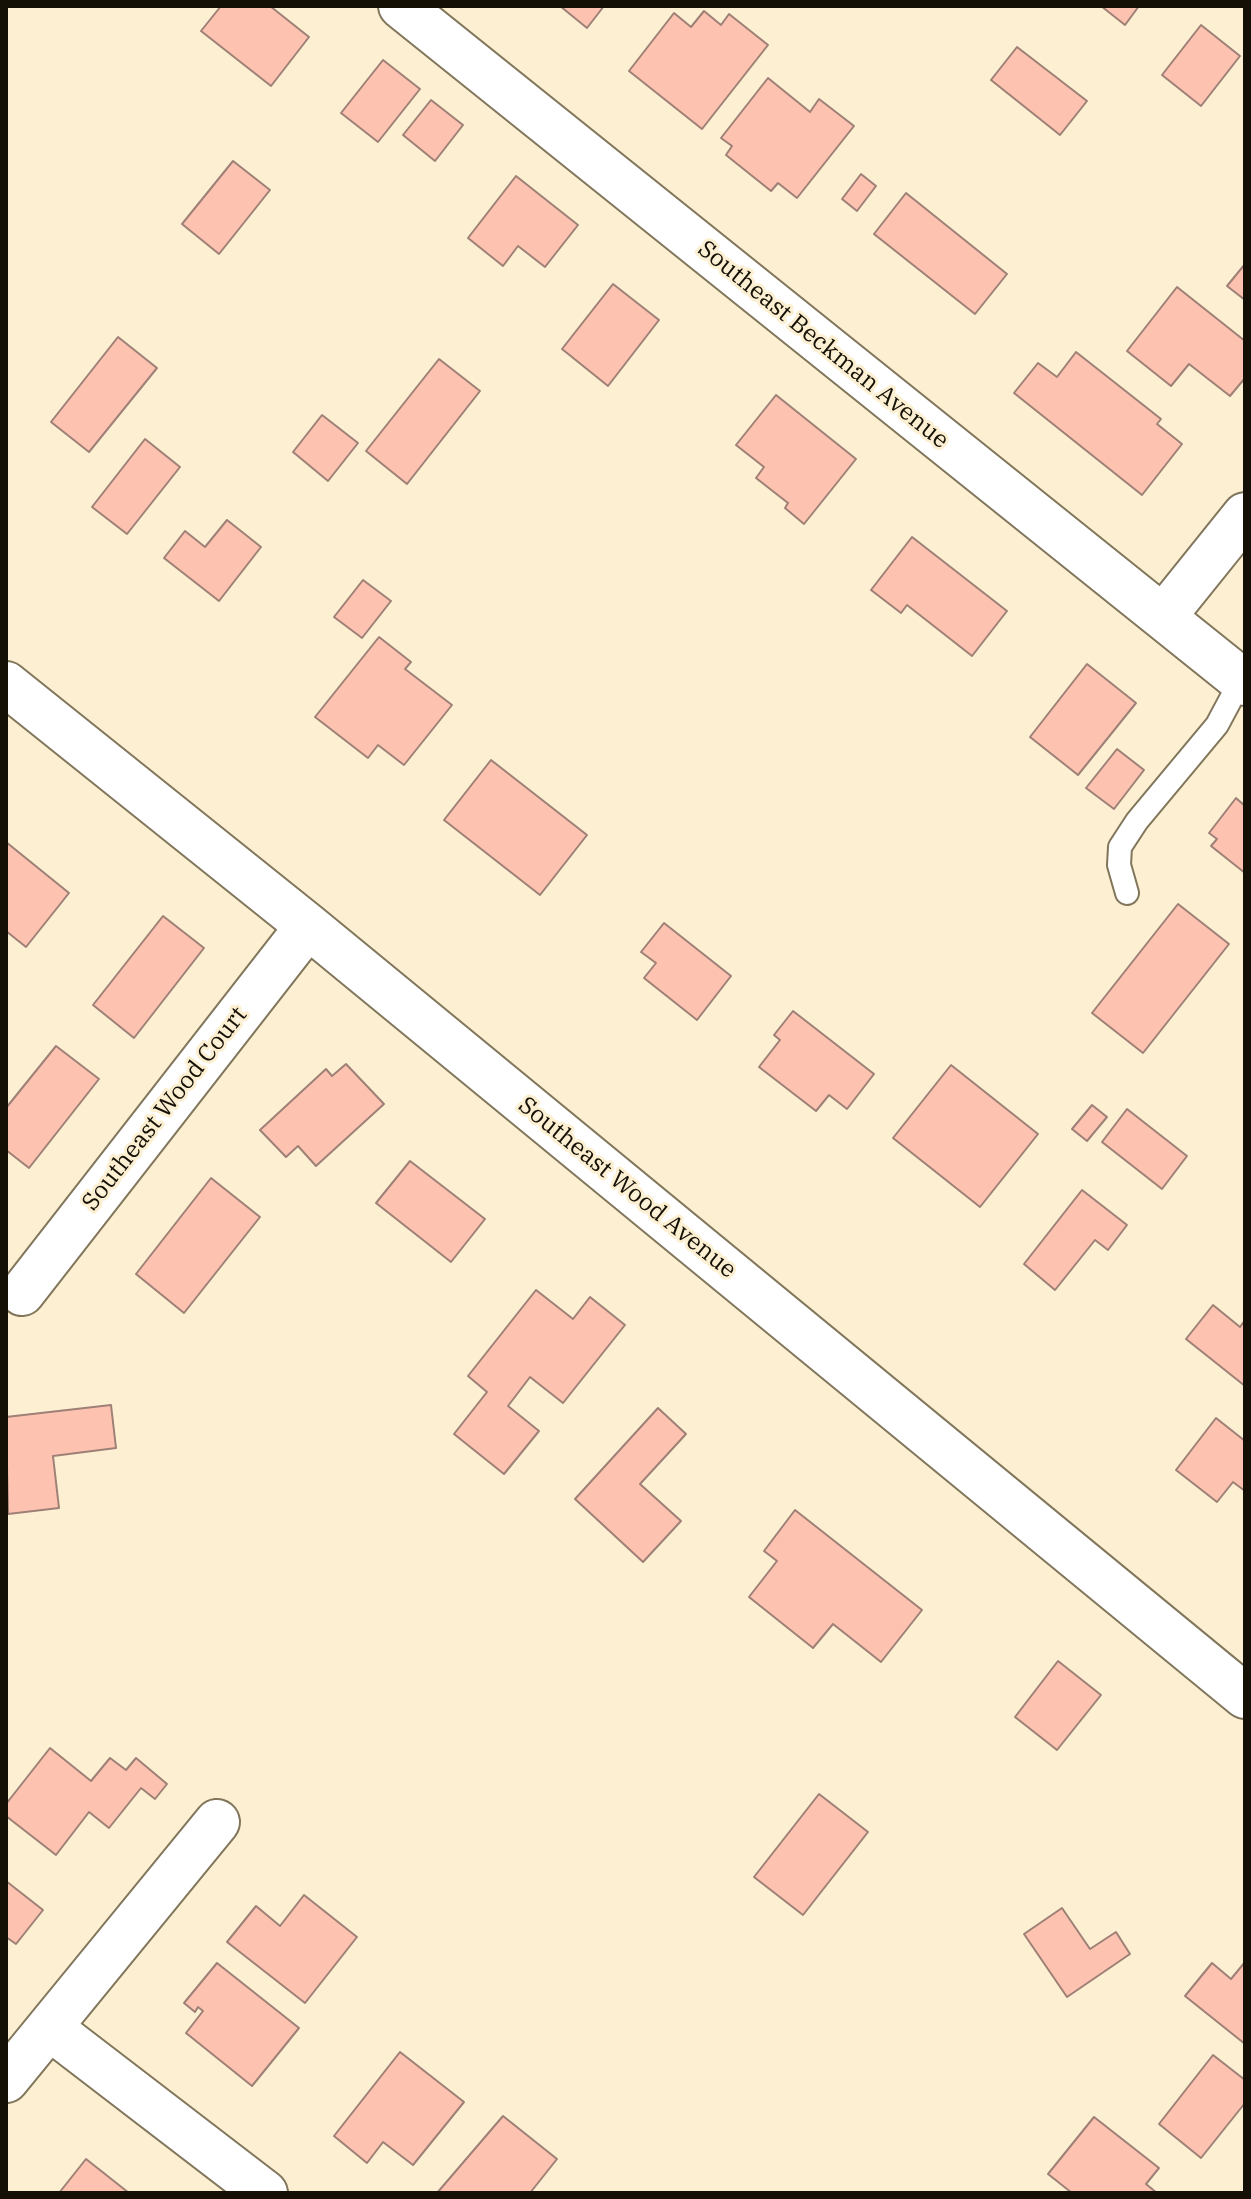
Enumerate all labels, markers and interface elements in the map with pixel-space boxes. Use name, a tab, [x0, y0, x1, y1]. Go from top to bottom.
street label: Southeast Beckman Avenue	[692, 235, 954, 455]
street label: Southeast Wood Court	[76, 1001, 254, 1217]
street label: Southeast Wood Avenue	[512, 1091, 742, 1285]

